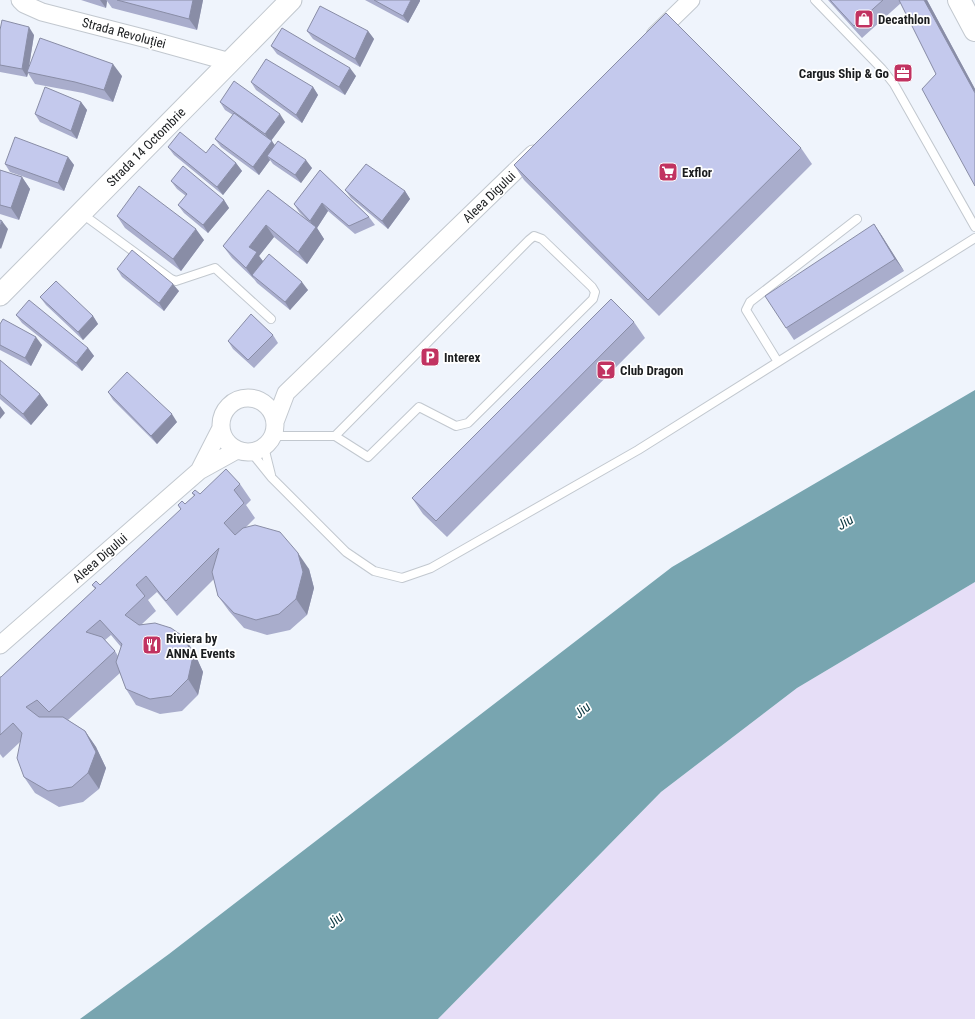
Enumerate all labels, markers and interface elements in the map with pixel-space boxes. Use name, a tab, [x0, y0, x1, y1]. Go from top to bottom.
shop icon: Decathlon	[853, 8, 875, 30]
place label: Decathlon	[878, 12, 930, 27]
street label: Strada Revoluției	[80, 15, 168, 52]
office icon: Cargus Ship & Go	[892, 62, 914, 84]
place label: Cargus Ship & Go	[799, 66, 890, 81]
street label: Strada 14 Octombrie	[103, 104, 189, 190]
supermarket icon: Exflor	[657, 161, 679, 183]
place label: Exflor	[682, 165, 713, 180]
street label: Aleea Digului	[460, 168, 518, 226]
parking icon: Interex	[419, 346, 441, 368]
place label: Interex	[444, 350, 481, 365]
bar icon: Club Dragon	[595, 359, 617, 381]
place label: Club Dragon	[620, 363, 684, 378]
water label: Jiu	[834, 511, 856, 533]
street label: Aleea Digului	[70, 530, 130, 586]
place label: Riviera by ANNA Events	[166, 631, 235, 661]
restaurant icon: Riviera by ANNA Events	[141, 634, 163, 656]
water label: Jiu	[571, 698, 594, 721]
water label: Jiu	[324, 908, 347, 931]

